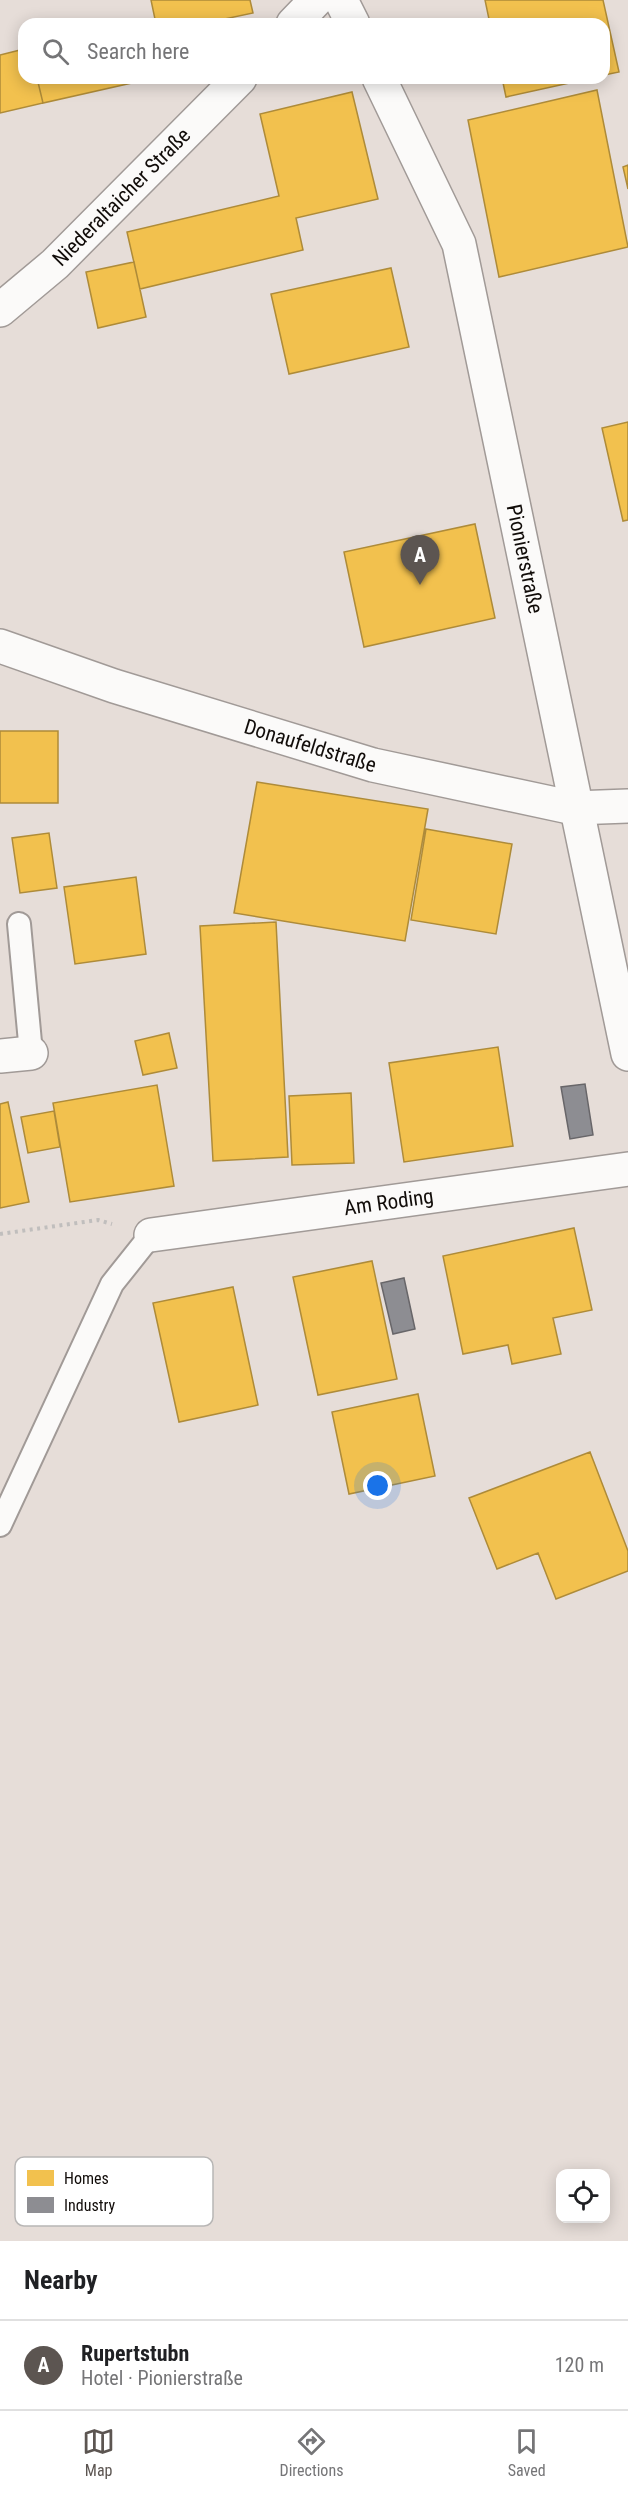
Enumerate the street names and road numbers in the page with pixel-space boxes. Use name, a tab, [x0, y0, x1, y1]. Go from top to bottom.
street label: Niederaltaicher Straße	[48, 123, 195, 271]
street label: Pionierstraße	[502, 502, 548, 616]
street label: Donaufeldstraße	[241, 714, 379, 777]
street label: Am Roding	[342, 1184, 435, 1220]

